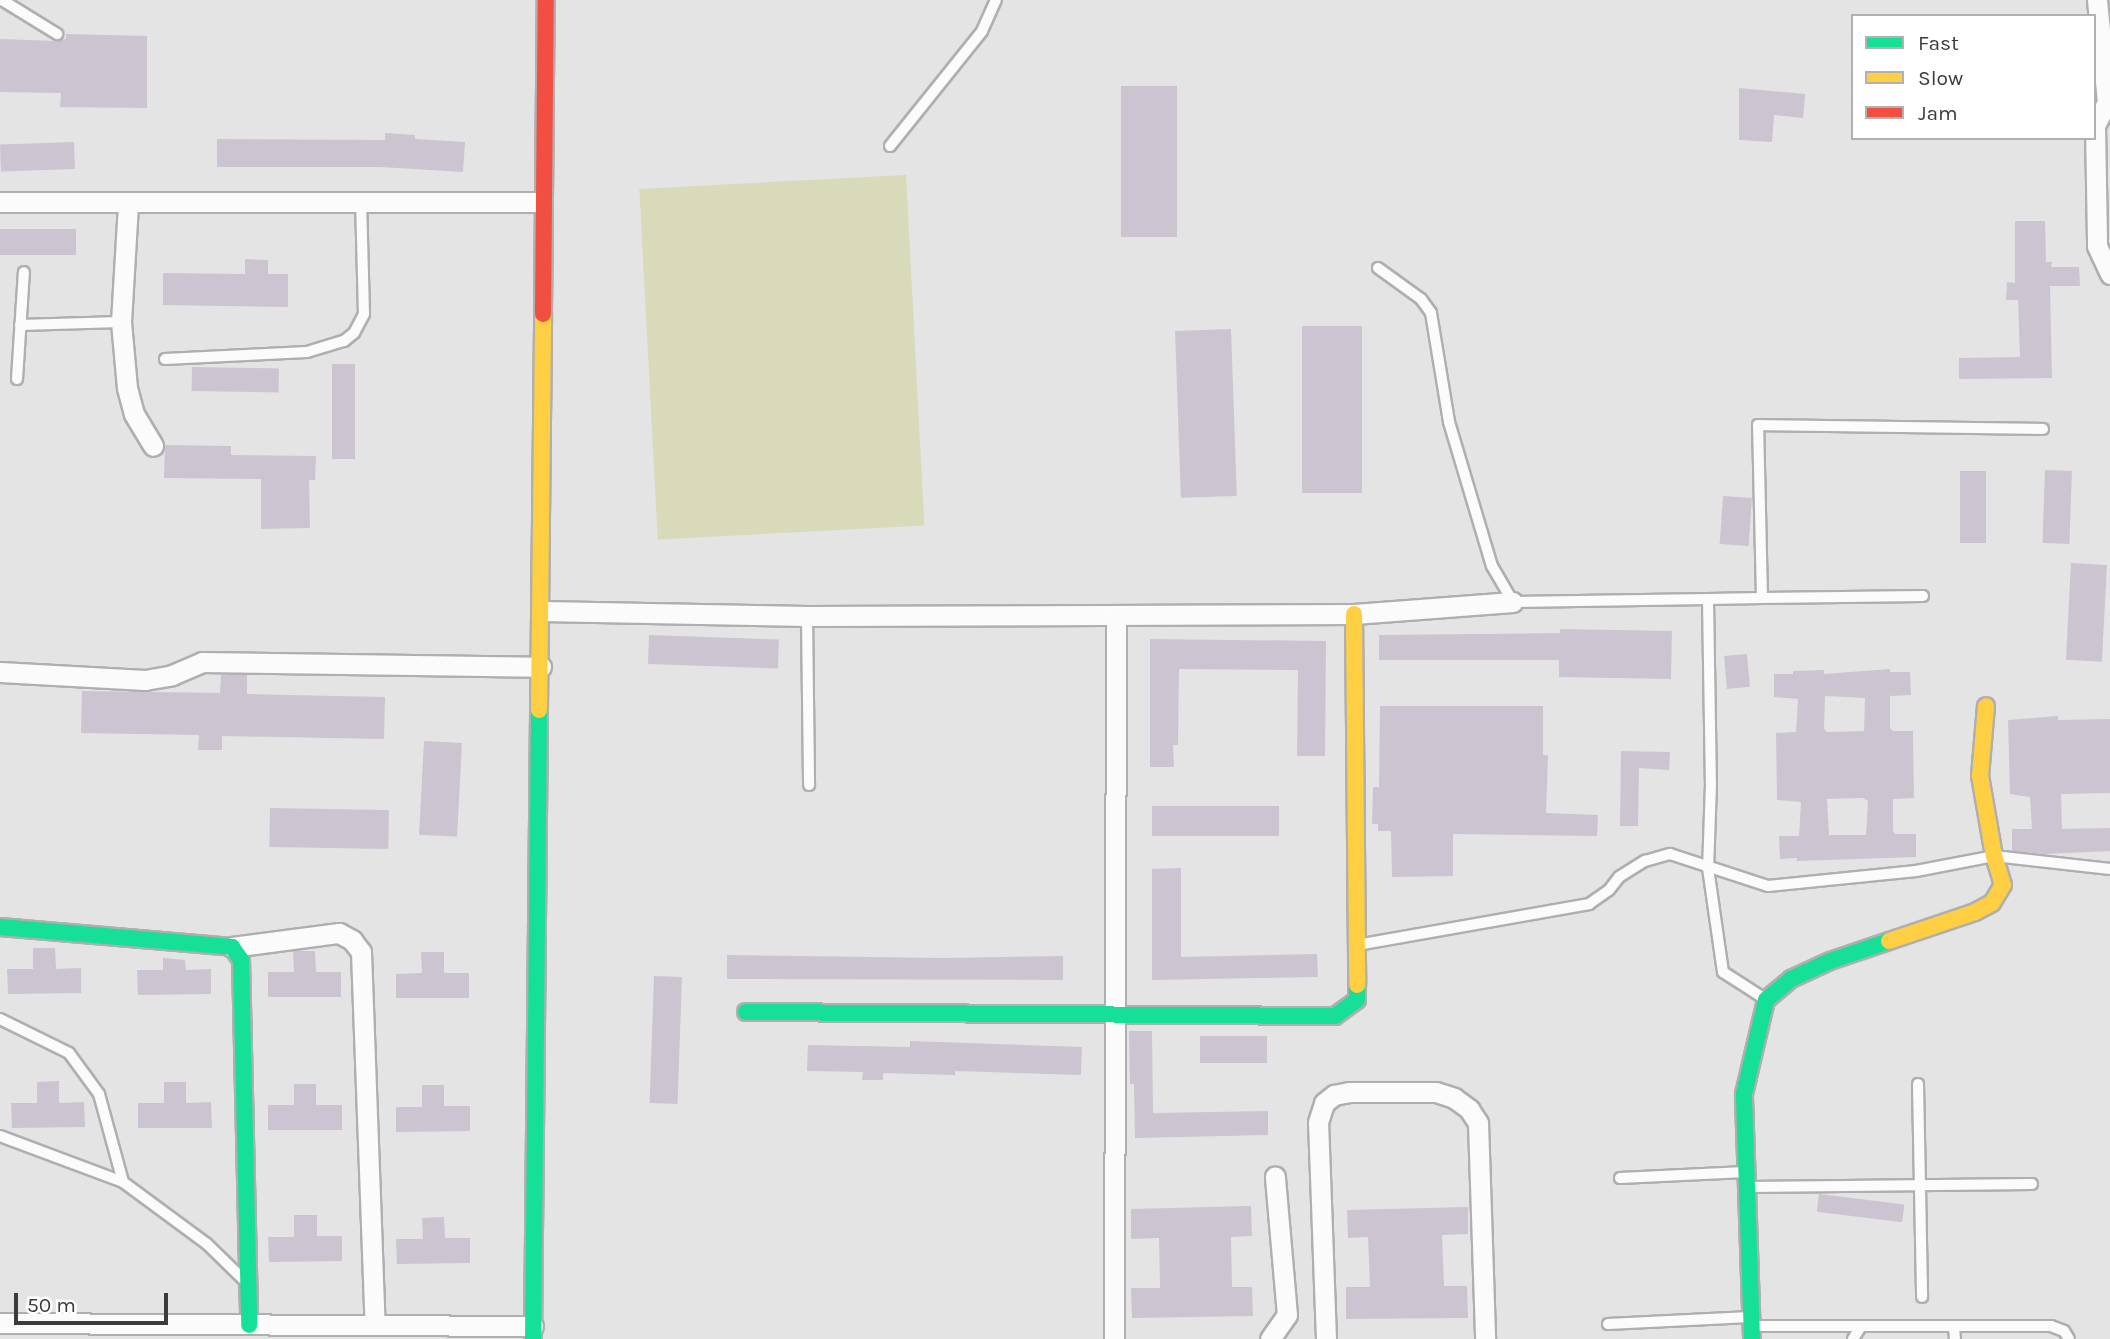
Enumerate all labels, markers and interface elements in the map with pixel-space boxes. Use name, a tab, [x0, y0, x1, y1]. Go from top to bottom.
legend	[1851, 14, 2096, 140]
text: Fast	[1918, 31, 1959, 55]
text: Slow	[1918, 66, 1963, 90]
text: Jam	[1918, 101, 1958, 125]
scale bar	[18, 1280, 172, 1324]
text: 50 m	[27, 1293, 76, 1317]

